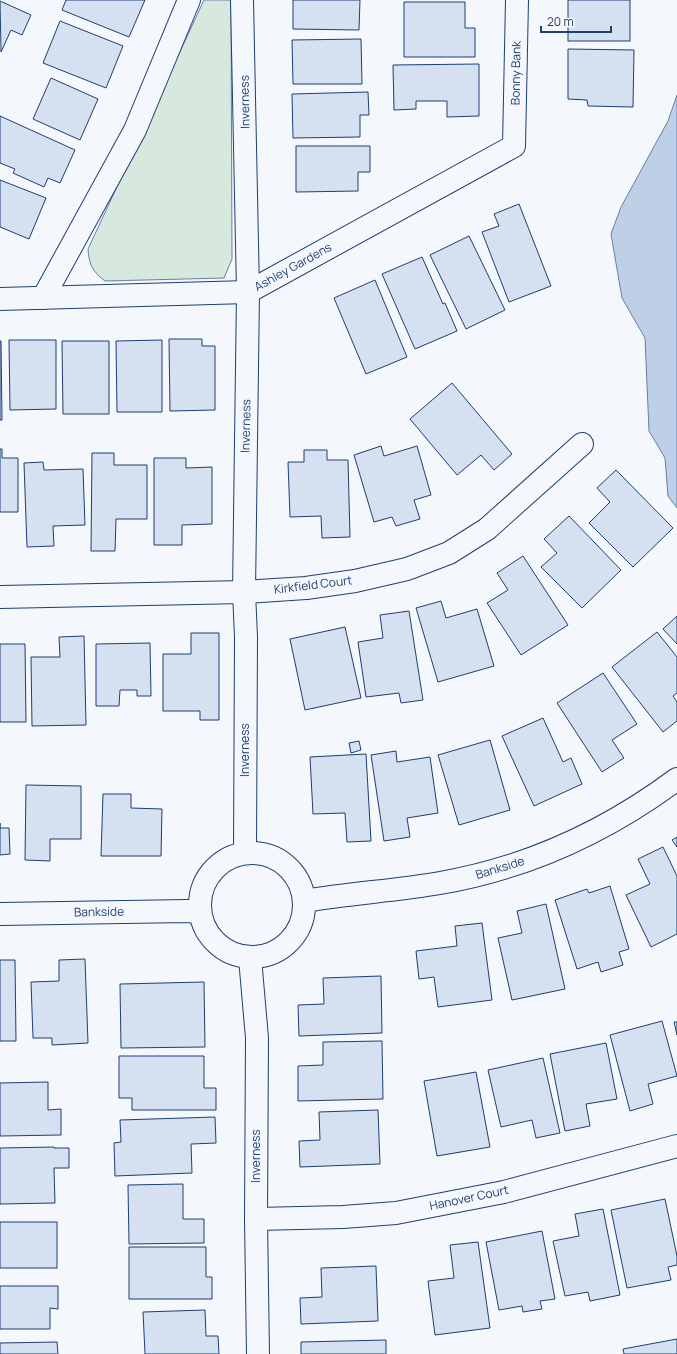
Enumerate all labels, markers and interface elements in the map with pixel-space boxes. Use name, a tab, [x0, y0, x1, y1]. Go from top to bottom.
scale bar	[541, 8, 611, 34]
text: 20 m	[547, 13, 574, 30]
street label: Bonny Bank	[506, 40, 525, 105]
street label: Inverness	[236, 75, 253, 129]
street label: Ashley Gardens	[251, 238, 335, 295]
street label: Inverness	[237, 399, 254, 453]
street label: Kirkfield Court	[273, 571, 353, 598]
street label: Inverness	[236, 723, 253, 777]
street label: Bankside	[473, 852, 526, 883]
street label: Bankside	[74, 903, 124, 920]
street label: Inverness	[247, 1129, 264, 1183]
street label: Hanover Court	[428, 1181, 510, 1214]

